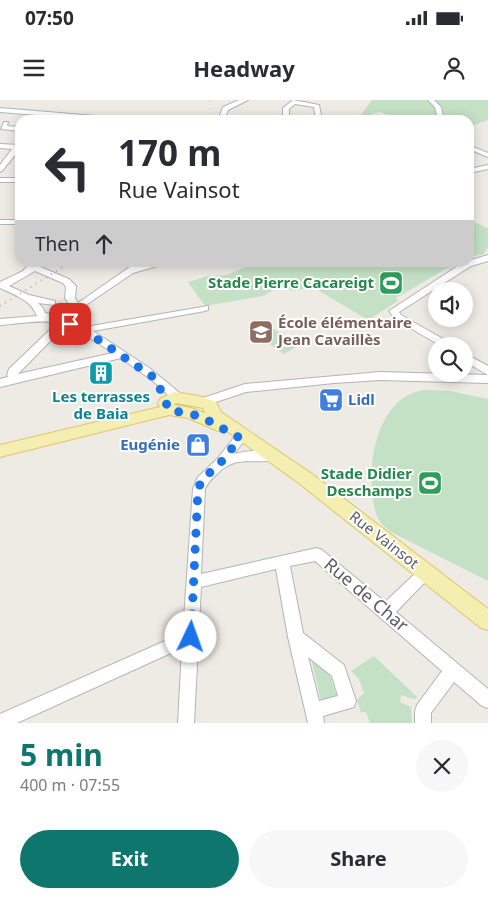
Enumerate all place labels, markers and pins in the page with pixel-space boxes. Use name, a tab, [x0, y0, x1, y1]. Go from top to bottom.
sports icon: Stade Pierre Cacareigt	[378, 270, 404, 296]
place label: Stade Pierre Cacareigt	[208, 272, 374, 292]
pin	[49, 303, 91, 345]
place label: École élémentaire Jean Cavaillès	[276, 312, 412, 349]
school or university icon: École élémentaire Jean Cavaillès	[248, 319, 274, 345]
building icon: Les terrasses de Baia	[88, 360, 114, 386]
place label: Les terrasses de Baia	[52, 386, 150, 423]
supermarket icon: Lidl	[318, 387, 344, 413]
place label: Lidl	[348, 389, 375, 409]
shop icon: Eugénie	[185, 432, 211, 458]
place label: Eugénie	[120, 434, 180, 454]
place label: Stade Didier Deschamps	[321, 463, 412, 500]
sports icon: Stade Didier Deschamps	[417, 470, 443, 496]

